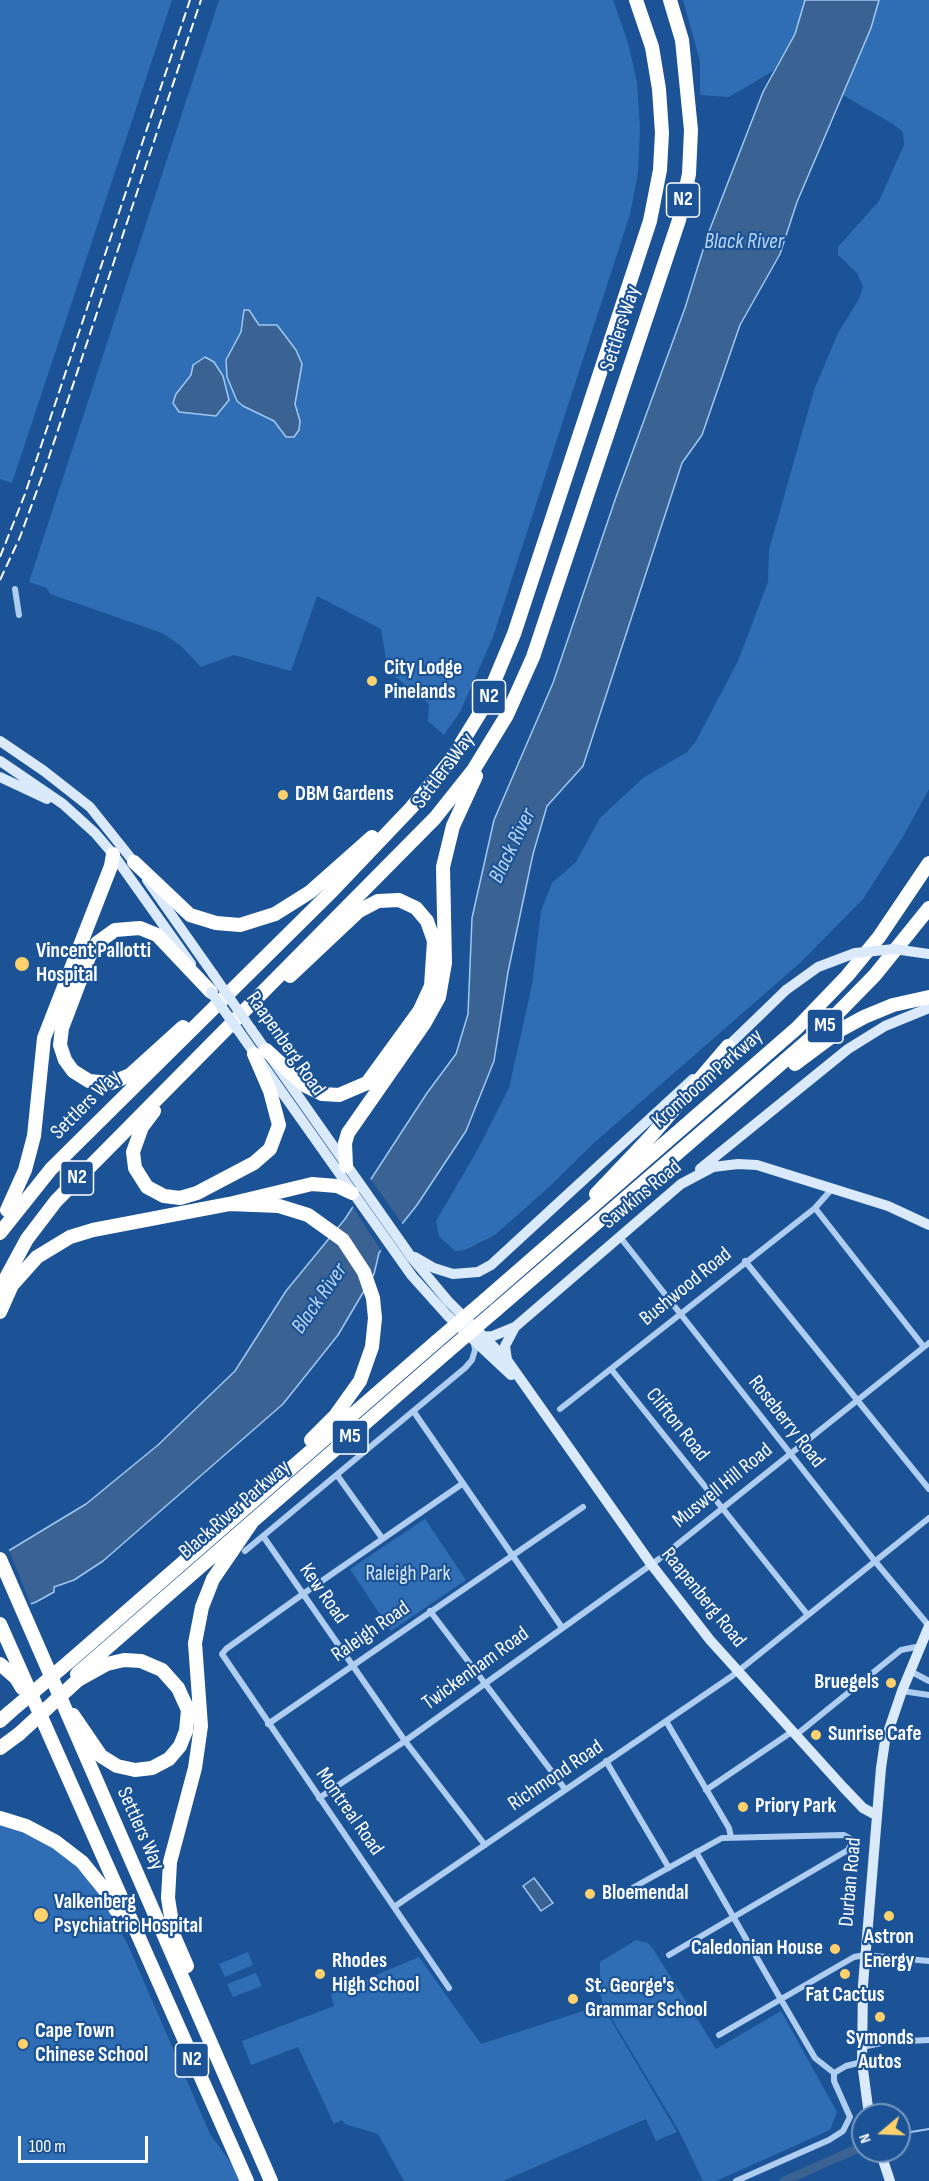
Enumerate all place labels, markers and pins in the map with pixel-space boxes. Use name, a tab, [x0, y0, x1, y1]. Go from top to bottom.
place label: City Lodge Pinelands	[384, 656, 462, 706]
marker: City Lodge Pinelands	[365, 674, 379, 688]
place label: DBM Gardens	[295, 782, 394, 808]
marker: DBM Gardens	[276, 788, 290, 802]
place label: Vincent Pallotti Hospital	[36, 939, 151, 989]
marker: Vincent Pallotti Hospital	[13, 955, 31, 973]
place label: Bruegels	[814, 1670, 879, 1696]
marker: Bruegels	[884, 1676, 898, 1690]
place label: Sunrise Cafe	[828, 1722, 921, 1748]
marker: Sunrise Cafe	[809, 1728, 823, 1742]
place label: Priory Park	[755, 1794, 836, 1820]
marker: Priory Park	[736, 1800, 750, 1814]
place label: Bloemendal	[602, 1881, 689, 1907]
marker: Bloemendal	[583, 1887, 597, 1901]
place label: Valkenberg Psychiatric Hospital	[54, 1890, 202, 1940]
marker: Valkenberg Psychiatric Hospital	[32, 1906, 50, 1924]
marker: Astron Energy	[882, 1909, 896, 1923]
place label: Astron Energy	[864, 1925, 914, 1975]
place label: Caledonian House	[691, 1936, 823, 1962]
marker: Caledonian House	[828, 1942, 842, 1956]
place label: Rhodes High School	[332, 1949, 419, 1999]
marker: Rhodes High School	[313, 1967, 327, 1981]
marker: Fat Cactus	[838, 1967, 852, 1981]
place label: St. George's Grammar School	[585, 1974, 707, 2024]
place label: Fat Cactus	[806, 1983, 884, 2009]
marker: St. George's Grammar School	[566, 1992, 580, 2006]
marker: Symonds Autos	[873, 2010, 887, 2024]
place label: Cape Town Chinese School	[35, 2019, 148, 2069]
place label: Symonds Autos	[846, 2026, 914, 2076]
marker: Cape Town Chinese School	[16, 2037, 30, 2051]

